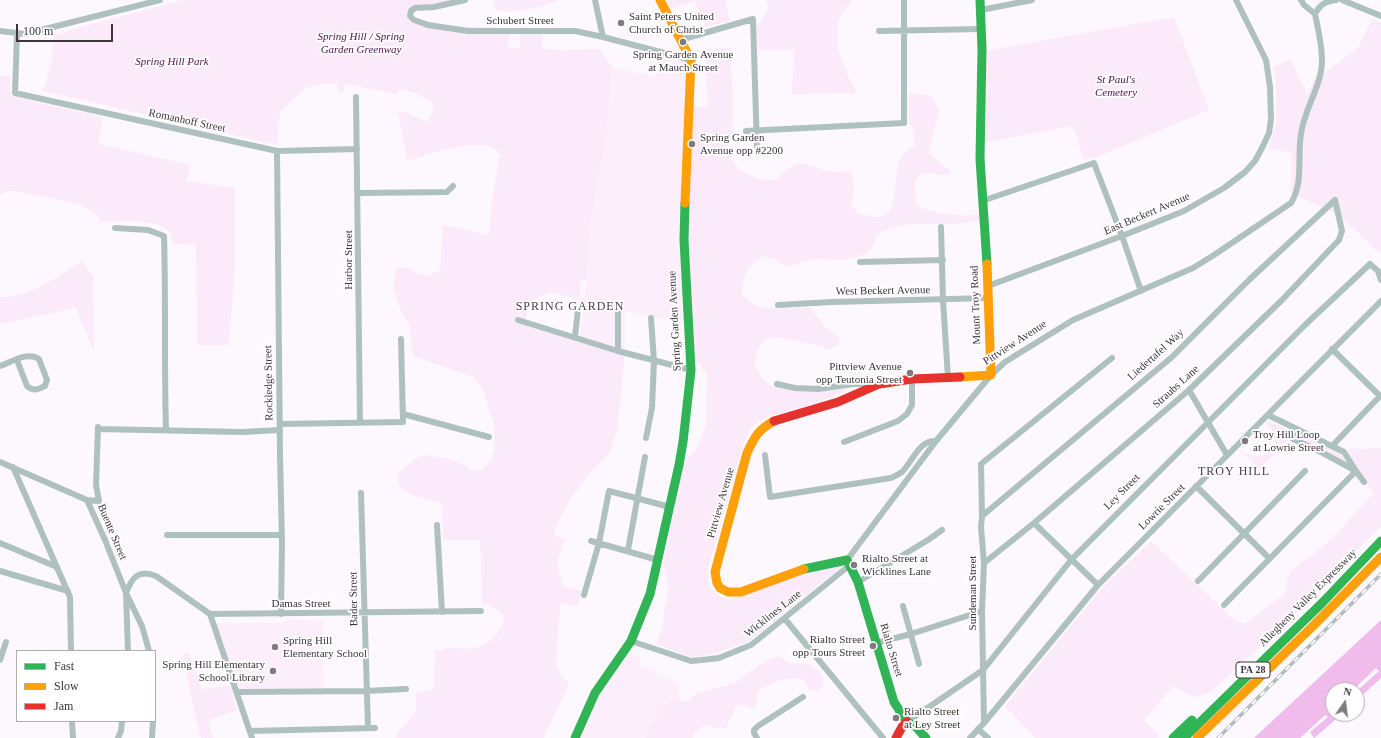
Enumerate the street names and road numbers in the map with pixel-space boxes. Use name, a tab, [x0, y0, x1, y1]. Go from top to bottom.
street label: Schubert Street	[486, 14, 554, 28]
street label: Romanhoff Street	[147, 106, 227, 136]
street label: East Beckert Avenue	[1102, 190, 1192, 238]
street label: Harbor Street	[342, 230, 356, 290]
street label: Mount Troy Road	[968, 265, 984, 345]
street label: Spring Garden Avenue	[666, 270, 684, 372]
street label: West Beckert Avenue	[835, 284, 931, 298]
street label: Pittview Avenue	[981, 318, 1049, 368]
street label: Liedertafel Way	[1125, 326, 1187, 384]
street label: Rockledge Street	[262, 345, 276, 421]
street label: Straubs Lane	[1150, 363, 1202, 411]
street label: Pittview Avenue	[705, 466, 737, 540]
street label: Ley Street	[1101, 471, 1143, 513]
street label: Lowrie Street	[1136, 481, 1188, 533]
street label: Buente Street	[94, 502, 130, 562]
street label: Allegheny Valley Expressway	[1256, 546, 1360, 650]
street label: Sundeman Street	[966, 556, 980, 630]
street label: Bader Street	[347, 572, 361, 626]
street label: Wicklines Lane	[742, 588, 804, 640]
street label: Damas Street	[272, 597, 330, 611]
street label: Rialto Street	[877, 622, 905, 678]
road number: PA 28	[1236, 662, 1270, 678]

